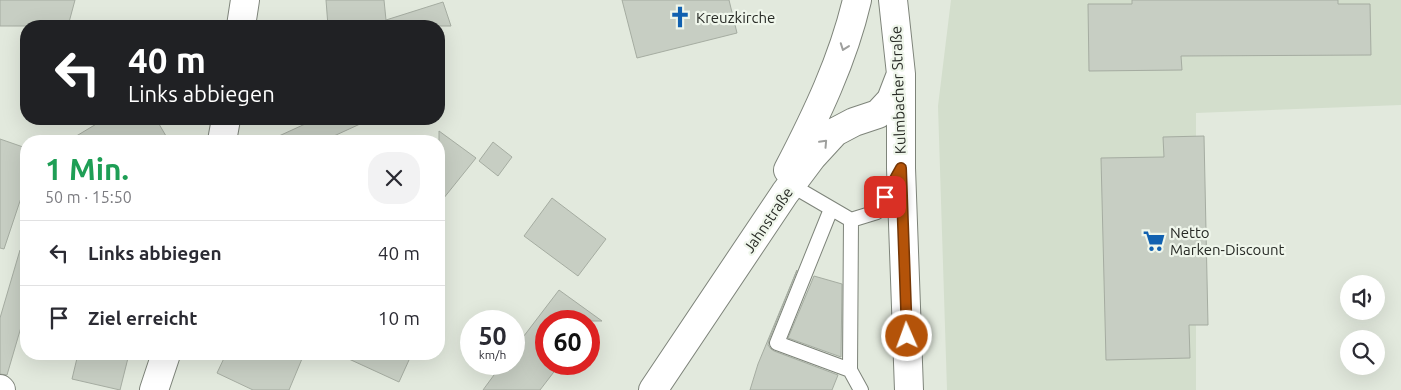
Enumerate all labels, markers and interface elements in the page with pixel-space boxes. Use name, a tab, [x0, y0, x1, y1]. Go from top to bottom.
church icon: Kreuzkirche	[667, 4, 693, 30]
place label: Kreuzkirche	[696, 9, 775, 26]
street label: Kulmbacher Straße	[887, 26, 909, 154]
icon: left	[45, 40, 110, 105]
text: 40 m	[128, 40, 206, 80]
one-way arrow	[840, 42, 850, 51]
text: Links abbiegen	[128, 81, 275, 106]
one-way arrow	[818, 140, 827, 149]
text: 1 Min.	[45, 152, 129, 186]
button: close	[368, 152, 420, 204]
pin	[864, 176, 906, 218]
icon: arrive	[871, 183, 899, 211]
street label: Jahnstraße	[740, 184, 796, 256]
text: 50 m · 15:50	[45, 188, 132, 206]
place label: Netto Marken-Discount	[1170, 224, 1285, 258]
supermarket icon: Netto Marken-Discount	[1141, 228, 1167, 254]
icon: left	[45, 239, 73, 267]
text: Links abbiegen	[88, 242, 222, 264]
text: 40 m	[378, 242, 420, 264]
map controls	[1340, 275, 1385, 375]
button: sound	[1340, 275, 1385, 320]
icon: arrive	[45, 304, 73, 332]
text: Ziel erreicht	[88, 307, 197, 329]
text: 10 m	[378, 307, 420, 329]
position arrow	[880, 309, 932, 361]
speed limit sign: 60	[535, 310, 600, 375]
text: 50	[478, 322, 507, 350]
button: search	[1340, 330, 1385, 375]
text: km/h	[479, 348, 506, 361]

